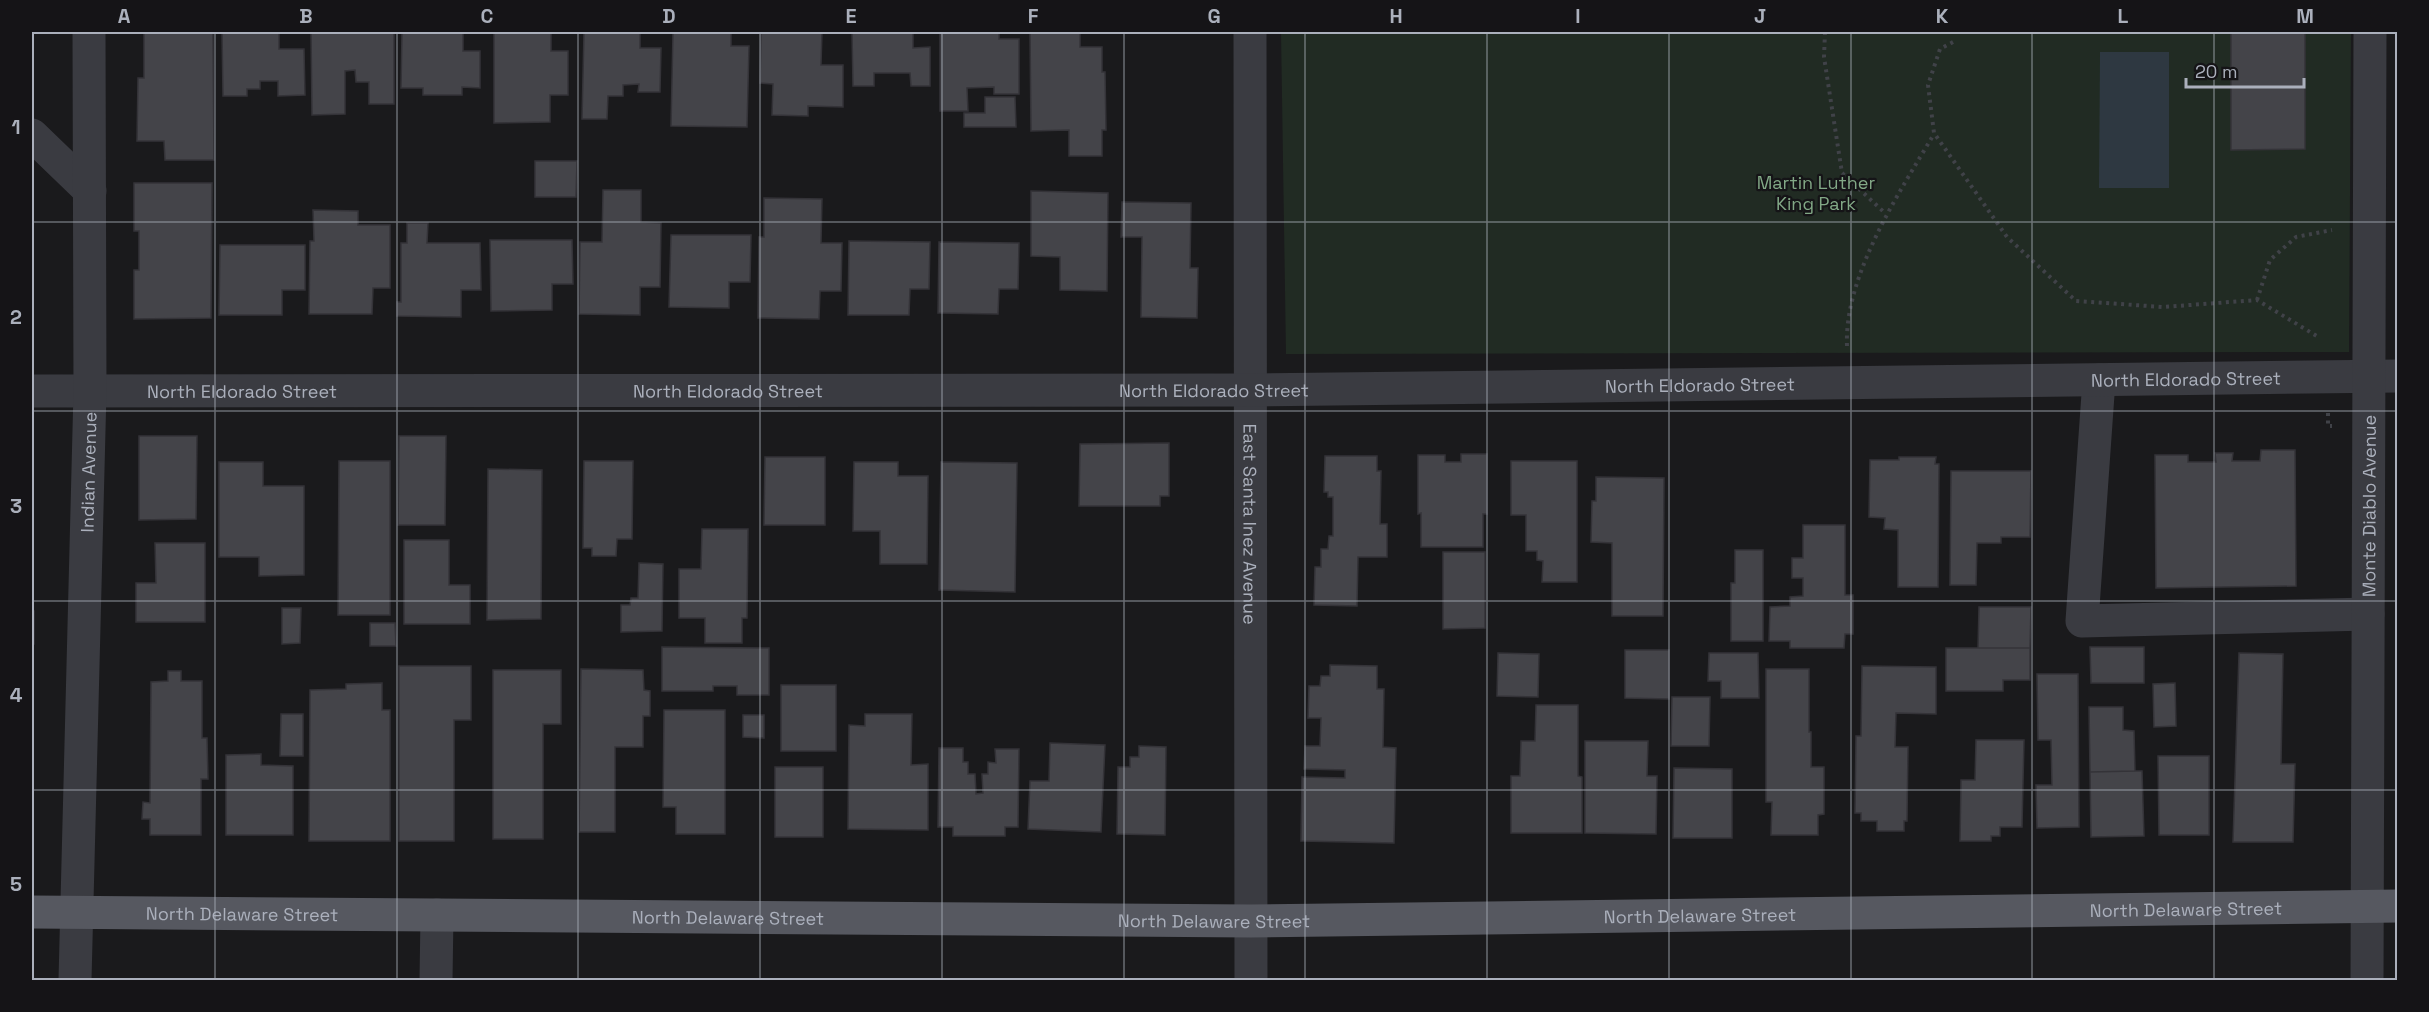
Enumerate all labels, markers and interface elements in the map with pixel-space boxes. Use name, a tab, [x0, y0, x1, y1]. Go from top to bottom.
text: A	[118, 3, 131, 29]
text: B	[299, 3, 313, 29]
text: C	[481, 3, 494, 29]
text: D	[662, 3, 676, 29]
text: E	[845, 3, 857, 29]
text: F	[1028, 3, 1039, 29]
text: G	[1207, 3, 1221, 29]
text: H	[1389, 3, 1403, 29]
text: I	[1575, 3, 1581, 29]
text: J	[1754, 3, 1766, 29]
text: K	[1936, 3, 1949, 29]
text: L	[2118, 3, 2129, 29]
text: M	[2296, 3, 2314, 29]
scale bar	[2186, 51, 2304, 89]
text: 20 m	[2195, 60, 2238, 83]
text: 1	[11, 114, 21, 140]
park label: Martin Luther King Park	[1757, 171, 1875, 215]
text: 2	[10, 304, 22, 330]
street label: North Eldorado Street	[2091, 366, 2281, 391]
street label: North Eldorado Street	[1605, 372, 1795, 397]
street label: North Eldorado Street	[1119, 378, 1309, 402]
street label: North Eldorado Street	[147, 379, 337, 402]
street label: North Eldorado Street	[633, 379, 823, 402]
street label: Indian Avenue	[75, 411, 101, 533]
street label: Monte Diablo Avenue	[2357, 415, 2380, 597]
street label: East Santa Inez Avenue	[1239, 423, 1262, 625]
text: 3	[10, 493, 22, 519]
text: 4	[10, 682, 23, 708]
text: 5	[10, 871, 22, 897]
street label: North Delaware Street	[2090, 896, 2282, 922]
street label: North Delaware Street	[146, 901, 338, 926]
street label: North Delaware Street	[1604, 902, 1796, 928]
street label: North Delaware Street	[632, 905, 824, 929]
street label: North Delaware Street	[1118, 909, 1310, 933]

